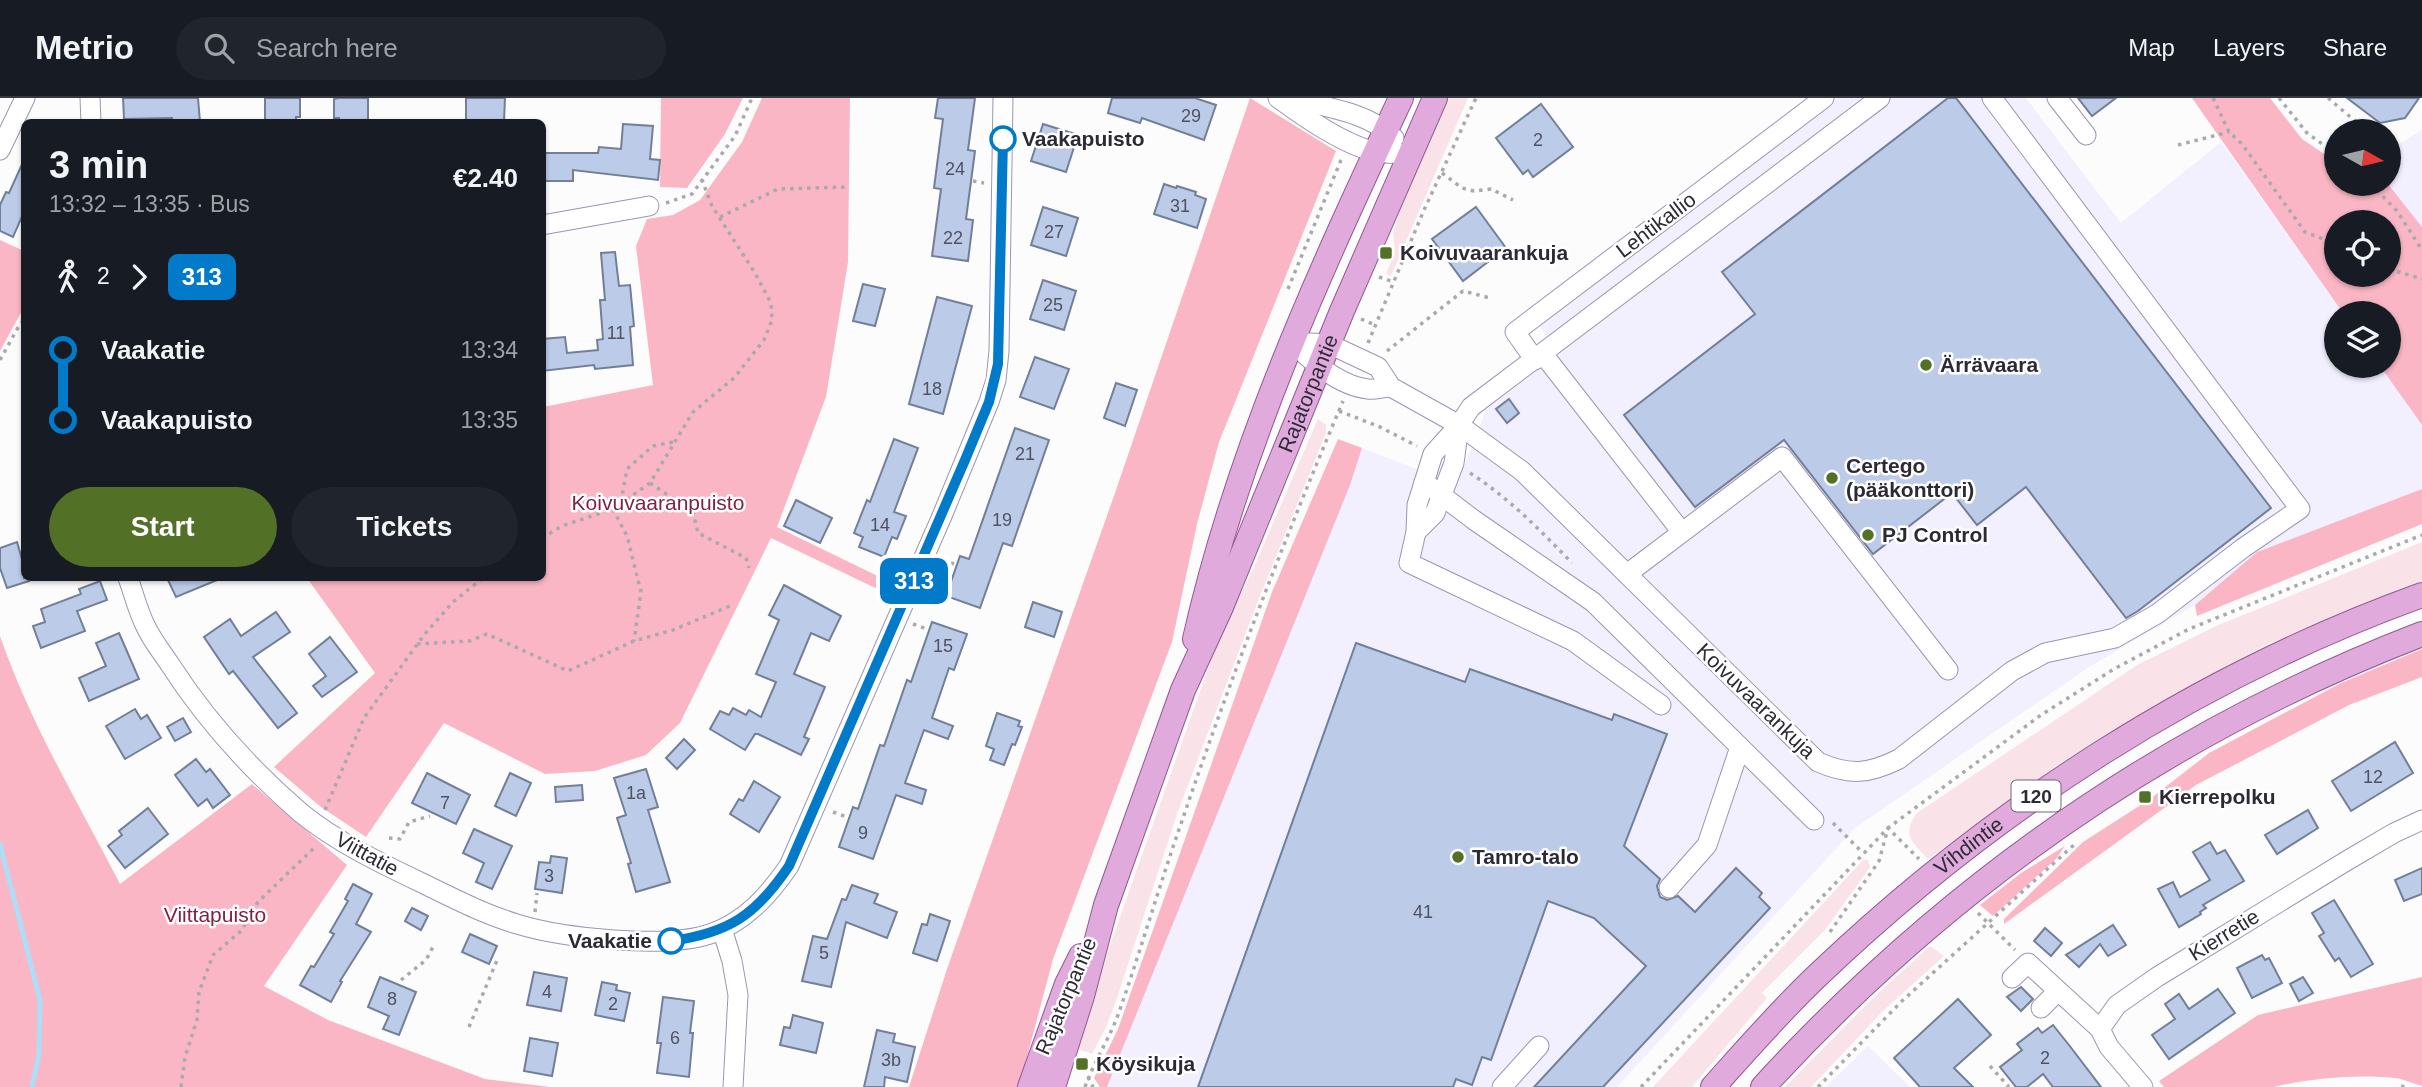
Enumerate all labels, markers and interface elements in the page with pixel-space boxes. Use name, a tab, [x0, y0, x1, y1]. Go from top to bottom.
search box	[176, 17, 666, 80]
text: Metrio	[35, 29, 134, 66]
icon: search	[200, 29, 238, 67]
text: Search here	[256, 33, 398, 63]
text: Map	[2128, 34, 2175, 61]
text: Layers	[2213, 34, 2285, 61]
text: Share	[2323, 34, 2387, 61]
house number: 29	[1181, 106, 1201, 126]
north arrow	[2324, 119, 2401, 196]
map controls	[2324, 119, 2401, 378]
marker: Vaakapuisto	[990, 126, 1016, 152]
place label: Vaakapuisto	[1022, 127, 1145, 150]
house number: 2	[1533, 130, 1543, 150]
text: 3 min	[49, 144, 148, 186]
house number: 24	[945, 159, 965, 179]
text: €2.40	[453, 163, 518, 193]
street label: Lehtikallio	[1611, 187, 1700, 262]
text: 13:32 – 13:35 · Bus	[49, 191, 250, 217]
house number: 31	[1170, 196, 1190, 216]
button: locate	[2324, 210, 2401, 287]
house number: 27	[1044, 222, 1064, 242]
house number: 22	[943, 228, 963, 248]
place label: Koivuvaarankuja	[1400, 241, 1568, 264]
marker: Koivuvaarankuja	[1378, 245, 1394, 261]
icon: walk	[49, 258, 87, 296]
icon: forward	[120, 258, 158, 296]
text: 2	[97, 263, 110, 289]
text: 313	[182, 263, 222, 290]
house number: 25	[1043, 295, 1063, 315]
button: layers	[2324, 301, 2401, 378]
house number: 11	[607, 323, 625, 343]
street label: Rajatorpantie	[1274, 331, 1342, 455]
text: Vaakatie	[101, 335, 205, 365]
text: 13:34	[460, 337, 518, 363]
place label: Ärrävaara	[1940, 353, 2038, 376]
marker: Ärrävaara	[1918, 357, 1934, 373]
house number: 18	[922, 379, 942, 399]
text: Vaakapuisto	[101, 405, 253, 435]
text: 13:35	[460, 407, 518, 433]
house number: 21	[1015, 444, 1035, 464]
place label: Certego (pääkonttori)	[1846, 454, 1974, 501]
marker: Certego (pääkonttori)	[1824, 470, 1840, 486]
button: Start	[49, 487, 277, 567]
button: Tickets	[291, 487, 518, 567]
park label: Koivuvaaranpuisto	[572, 491, 744, 514]
house number: 19	[992, 510, 1012, 530]
house number: 14	[870, 515, 890, 535]
place label: PJ Control	[1882, 523, 1988, 546]
marker: PJ Control	[1860, 527, 1876, 543]
line badge: 313	[874, 558, 954, 604]
text: 313	[894, 567, 934, 594]
house number: 15	[933, 636, 953, 656]
street label: Koivuvaarankuja	[1693, 638, 1820, 763]
house number: 12	[2363, 767, 2383, 787]
road number: 120	[2011, 780, 2060, 811]
house number: 1a	[626, 783, 647, 803]
place label: Kierrepolku	[2159, 785, 2276, 808]
marker: Kierrepolku	[2137, 789, 2153, 805]
house number: 7	[440, 793, 450, 813]
street label: Vihdintie	[1930, 812, 2007, 879]
house number: 9	[858, 823, 868, 843]
street label: Viittatie	[332, 827, 403, 880]
place label: Tamro-talo	[1472, 845, 1579, 868]
marker: Tamro-talo	[1450, 849, 1466, 865]
house number: 3	[544, 866, 554, 886]
house number: 41	[1413, 902, 1433, 922]
park label: Viittapuisto	[164, 903, 266, 926]
street label: Kierretie	[2184, 904, 2263, 965]
marker: Vaakatie	[658, 928, 684, 954]
place label: Vaakatie	[568, 929, 652, 952]
street label: Rajatorpantie	[1031, 934, 1101, 1058]
house number: 5	[819, 943, 829, 963]
house number: 4	[542, 982, 552, 1002]
house number: 8	[387, 989, 397, 1009]
house number: 2	[608, 994, 618, 1014]
house number: 6	[670, 1028, 680, 1048]
house number: 2	[2040, 1048, 2050, 1068]
house number: 3b	[881, 1050, 901, 1070]
place label: Köysikuja	[1096, 1052, 1196, 1075]
marker: Köysikuja	[1074, 1056, 1090, 1072]

